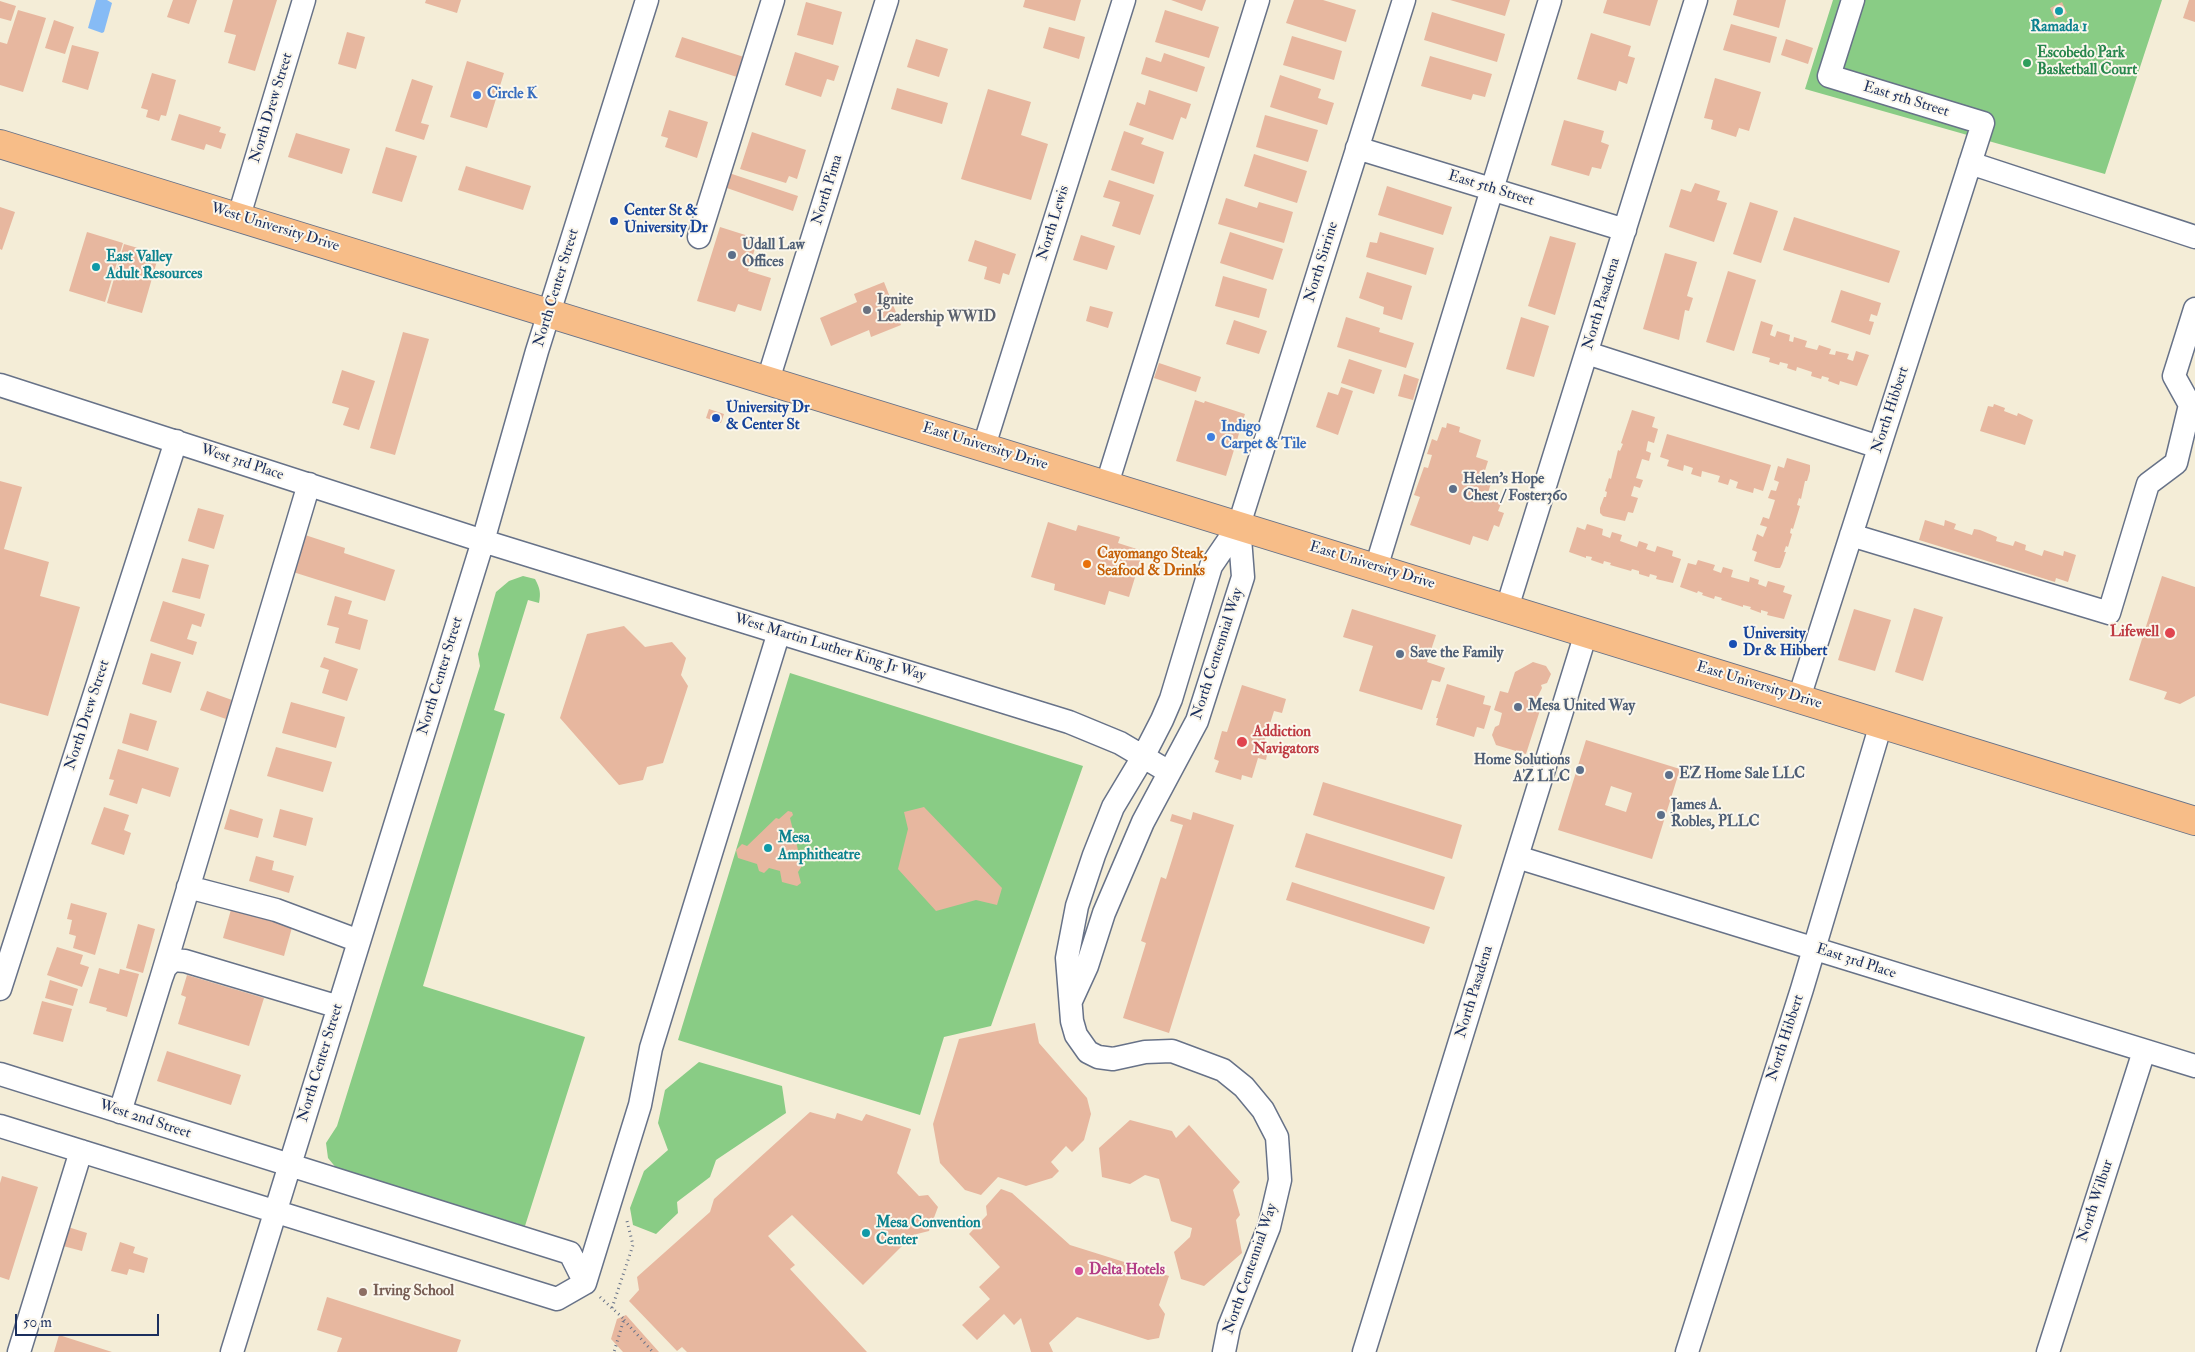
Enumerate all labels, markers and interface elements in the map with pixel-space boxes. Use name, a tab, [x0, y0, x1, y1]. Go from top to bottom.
marker: Ramada 1	[2053, 5, 2065, 17]
place label: Ramada 1	[2031, 19, 2087, 37]
place label: Escobedo Park Basketball Court	[2037, 45, 2137, 80]
street label: North Drew Street	[247, 51, 297, 165]
marker: Escobedo Park Basketball Court	[2021, 57, 2033, 69]
street label: East 5th Street	[1861, 78, 1951, 122]
place label: Circle K	[487, 86, 537, 104]
marker: Circle K	[471, 89, 483, 101]
street label: North Pima	[809, 153, 847, 227]
street label: East 5th Street	[1446, 167, 1536, 211]
street label: North Lewis	[1034, 183, 1074, 263]
street label: West University Drive	[209, 200, 341, 256]
place label: Center St & University Dr	[624, 203, 708, 238]
marker: Center St & University Dr	[608, 215, 620, 227]
street label: North Sirrine	[1301, 220, 1343, 304]
street label: North Center Street	[530, 227, 584, 349]
place label: Udall Law Offices	[742, 237, 805, 272]
place label: East Valley Adult Resources	[106, 249, 202, 284]
marker: Udall Law Offices	[726, 249, 738, 261]
street label: North Pasadena	[1579, 256, 1625, 352]
marker: East Valley Adult Resources	[90, 261, 102, 273]
place label: Ignite Leadership WWID	[877, 292, 996, 327]
marker: Ignite Leadership WWID	[861, 304, 873, 316]
street label: North Hibbert	[1869, 365, 1913, 455]
place label: University Dr & Center St	[726, 400, 810, 435]
marker: University Dr & Center St	[710, 412, 722, 424]
street label: East University Drive	[920, 419, 1050, 475]
place label: Indigo Carpet & Tile	[1221, 419, 1306, 454]
marker: Indigo Carpet & Tile	[1205, 431, 1217, 443]
street label: West 3rd Place	[198, 441, 286, 485]
place label: Helen's Hope Chest / Foster360	[1463, 471, 1567, 506]
marker: Helen's Hope Chest / Foster360	[1447, 483, 1459, 495]
street label: East University Drive	[1307, 538, 1437, 594]
place label: Cayomango Steak, Seafood & Drinks	[1097, 546, 1207, 581]
marker: Cayomango Steak, Seafood & Drinks	[1081, 558, 1093, 570]
street label: North Centennial Way	[1188, 586, 1248, 722]
street label: West Martin Luther King Jr Way	[732, 610, 928, 686]
street label: North Center Street	[414, 615, 468, 737]
place label: Lifewell	[2110, 624, 2159, 642]
place label: University Dr & Hibbert	[1743, 626, 1827, 661]
marker: Lifewell	[2163, 626, 2177, 640]
marker: University Dr & Hibbert	[1727, 638, 1739, 650]
place label: Save the Family	[1410, 645, 1503, 663]
marker: Save the Family	[1394, 648, 1406, 660]
street label: North Drew Street	[62, 658, 114, 772]
street label: East University Drive	[1694, 658, 1824, 714]
place label: Mesa United Way	[1528, 698, 1635, 716]
marker: Mesa United Way	[1512, 701, 1524, 713]
place label: Addiction Navigators	[1253, 724, 1319, 759]
marker: Addiction Navigators	[1235, 735, 1249, 749]
place label: Home Solutions AZ LLC	[1474, 752, 1570, 787]
marker: Home Solutions AZ LLC	[1574, 764, 1586, 776]
place label: EZ Home Sale LLC	[1679, 766, 1805, 784]
marker: EZ Home Sale LLC	[1663, 769, 1675, 781]
place label: James A. Robles, PLLC	[1671, 797, 1759, 832]
marker: James A. Robles, PLLC	[1655, 809, 1667, 821]
place label: Mesa Amphitheatre	[778, 830, 860, 865]
marker: Mesa Amphitheatre	[762, 842, 774, 854]
street label: East 3rd Place	[1814, 941, 1898, 983]
street label: North Pasadena	[1452, 944, 1498, 1040]
street label: North Hibbert	[1764, 993, 1808, 1083]
street label: North Center Street	[294, 1002, 348, 1124]
street label: West 2nd Street	[97, 1097, 193, 1143]
street label: North Wilbur	[2074, 1158, 2118, 1244]
street label: North Centennial Way	[1220, 1201, 1282, 1337]
place label: Mesa Convention Center	[876, 1215, 981, 1250]
marker: Mesa Convention Center	[860, 1227, 872, 1239]
place label: Delta Hotels	[1089, 1262, 1165, 1280]
marker: Delta Hotels	[1073, 1265, 1085, 1277]
place label: Irving School	[373, 1283, 454, 1301]
marker: Irving School	[357, 1286, 369, 1298]
scale bar	[18, 1304, 161, 1336]
text: 50 m	[23, 1313, 52, 1332]

